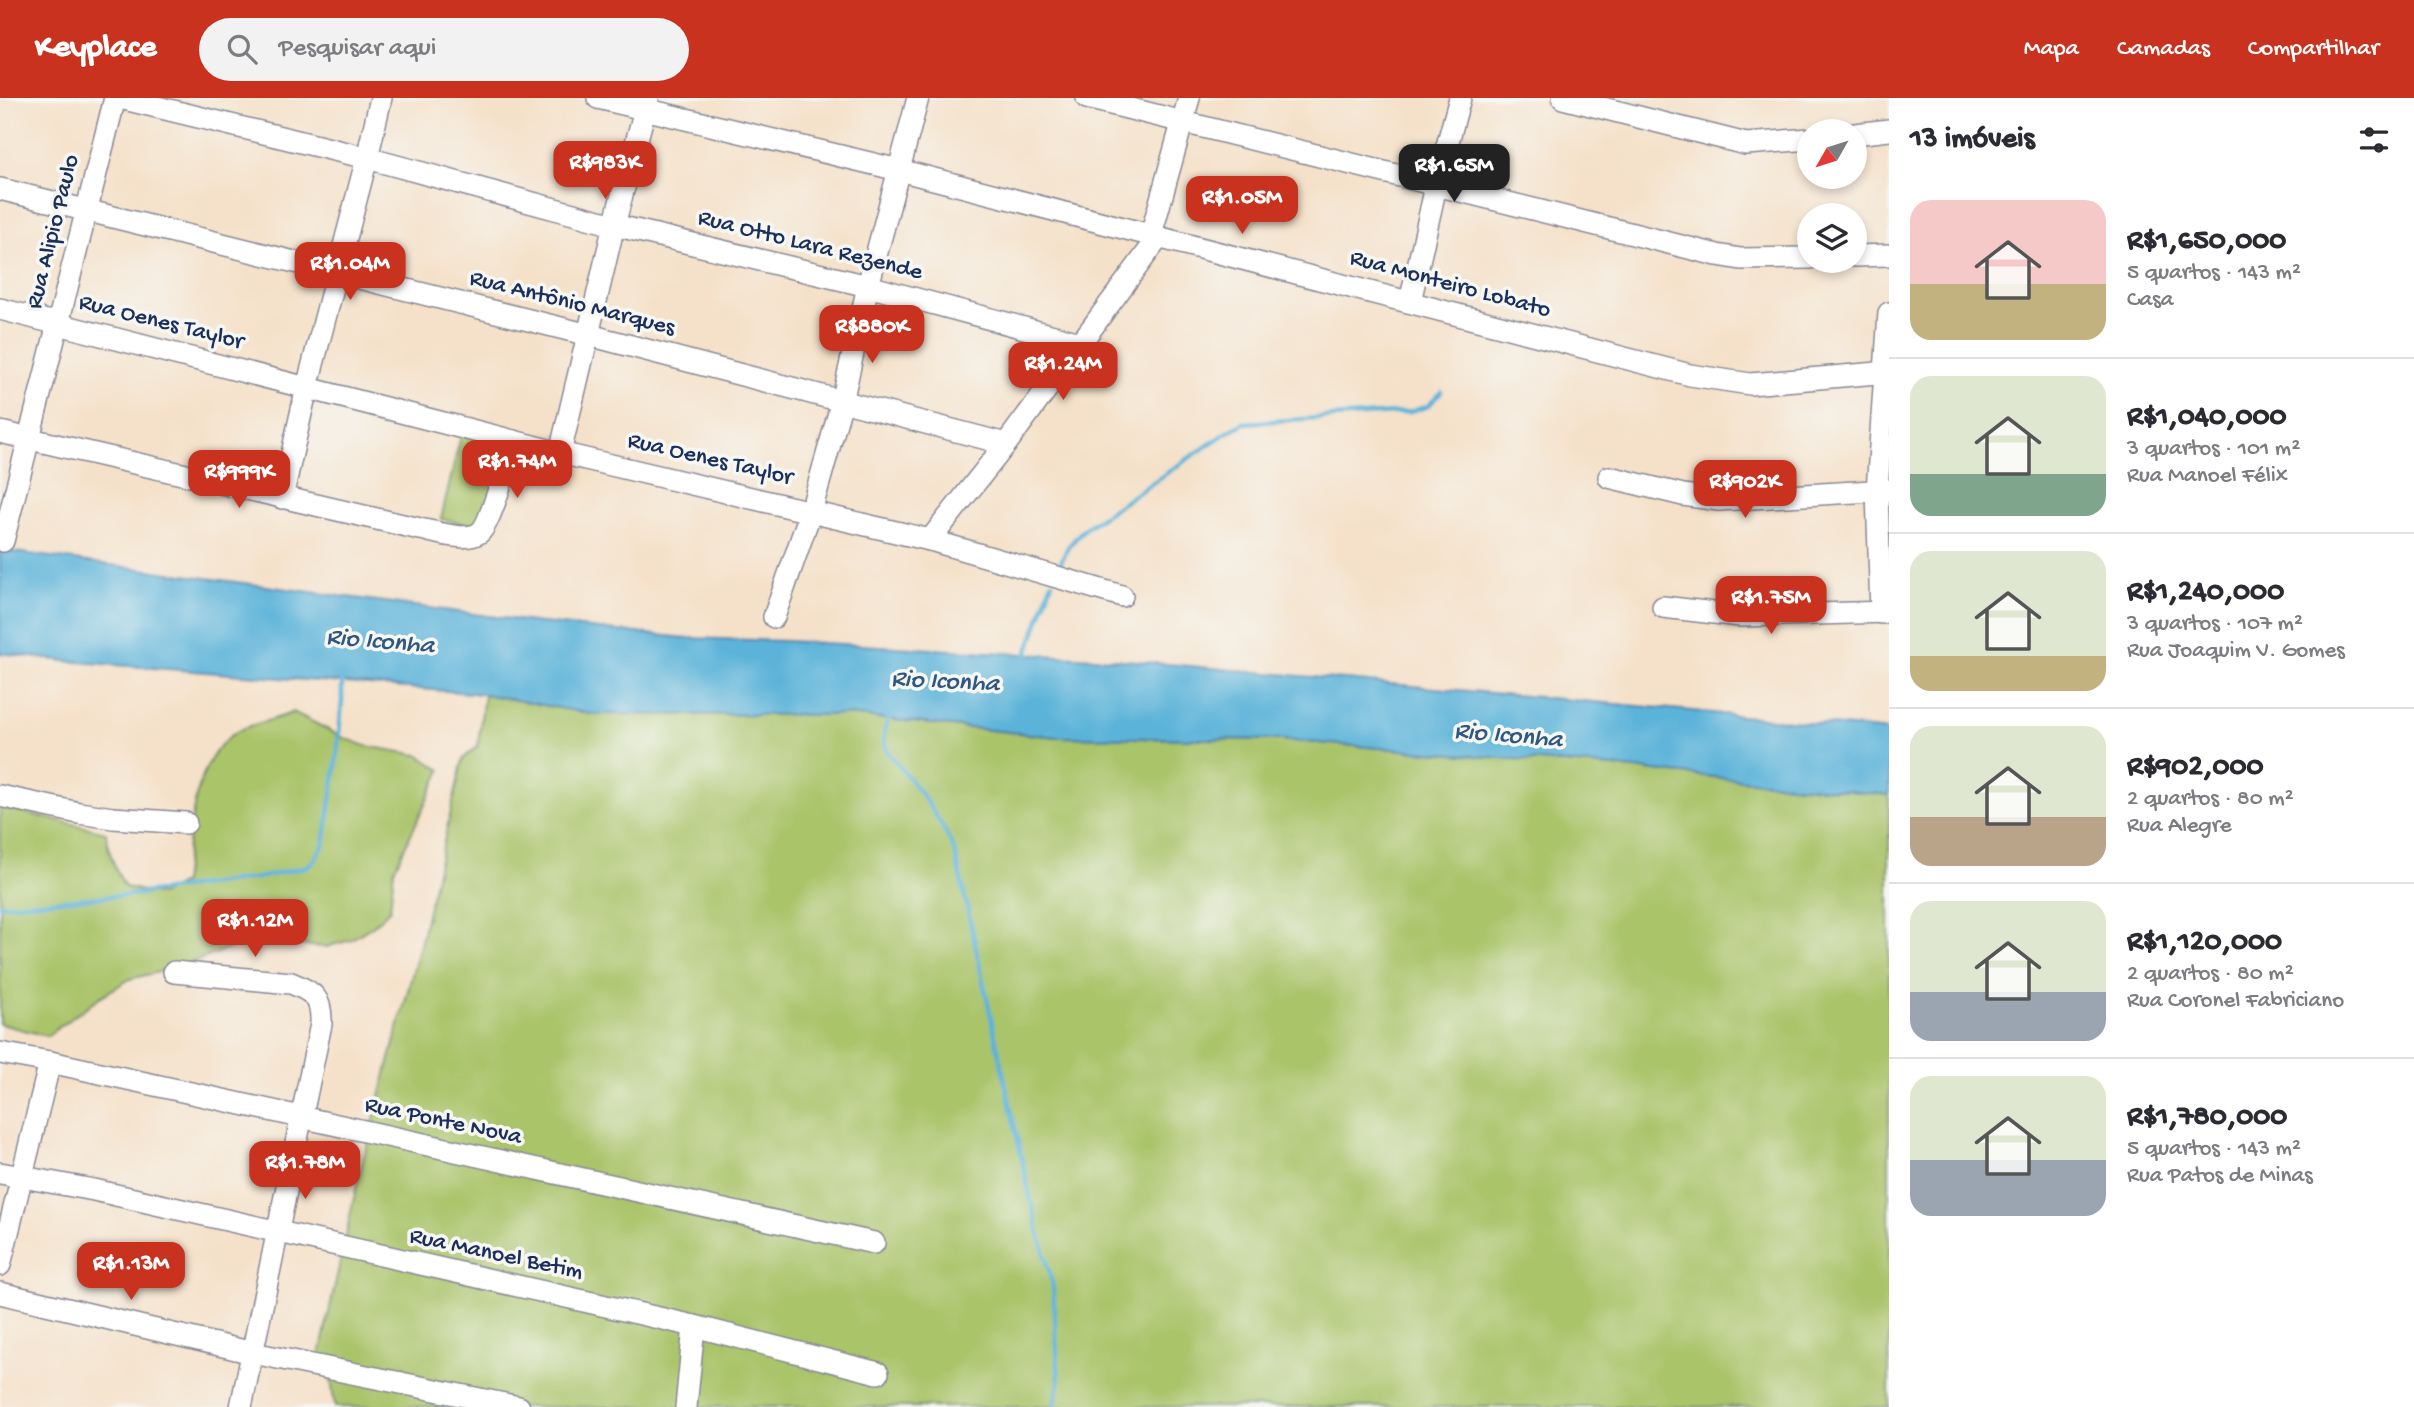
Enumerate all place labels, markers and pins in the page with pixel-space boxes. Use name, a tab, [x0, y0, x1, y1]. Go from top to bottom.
pin: R$983K	[548, 141, 662, 201]
pin: R$1.65M	[1389, 144, 1519, 204]
pin: R$1.05M	[1177, 176, 1307, 236]
pin: R$1.04M	[285, 242, 415, 302]
pin: R$880K	[815, 306, 929, 365]
pin: R$1.24M	[998, 342, 1128, 402]
pin: R$1.74M	[452, 440, 582, 500]
pin: R$999K	[182, 450, 296, 510]
pin: R$902K	[1688, 460, 1802, 520]
pin: R$1.75M	[1706, 576, 1836, 636]
pin: R$1.12M	[190, 900, 320, 959]
pin: R$1.78M	[240, 1142, 370, 1201]
pin: R$1.13M	[66, 1242, 196, 1302]

